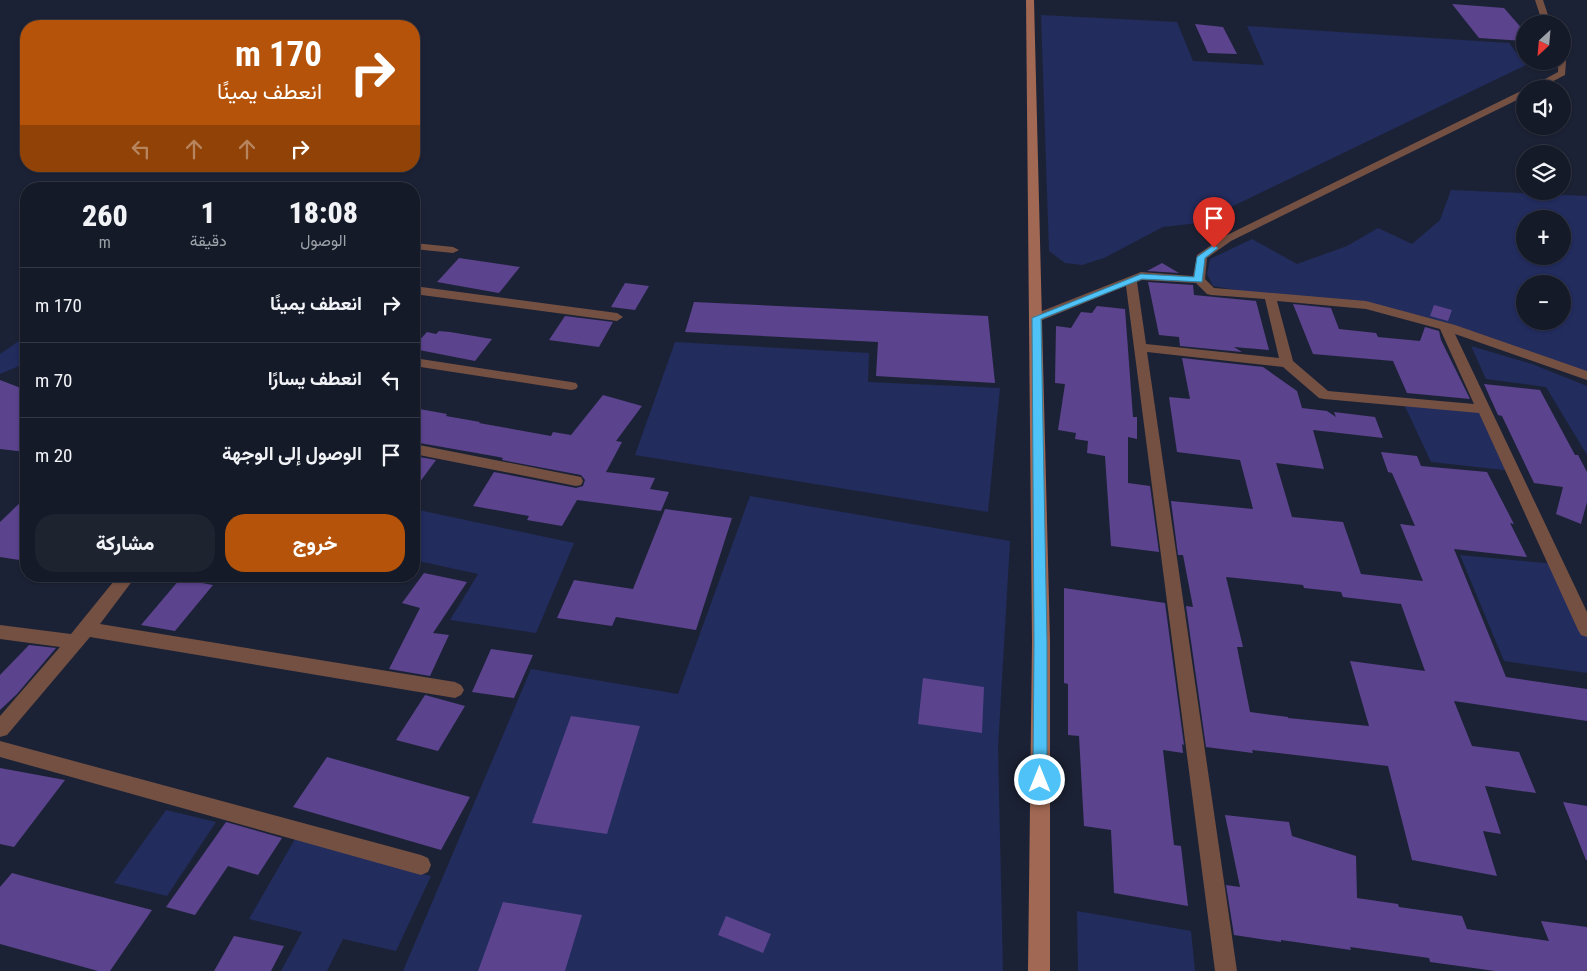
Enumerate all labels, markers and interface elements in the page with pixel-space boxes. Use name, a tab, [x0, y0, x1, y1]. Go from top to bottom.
north arrow	[1516, 15, 1571, 70]
map controls	[1516, 15, 1571, 330]
text: 170 m	[235, 34, 322, 75]
icon: right	[340, 40, 405, 105]
text: انعطف يمينًا	[217, 79, 322, 104]
button: sound	[1516, 80, 1571, 135]
icon: left	[127, 135, 155, 163]
icon: ahead	[180, 135, 208, 163]
icon: ahead	[233, 135, 261, 163]
icon: right	[286, 135, 314, 163]
button: layers	[1516, 145, 1571, 200]
text: 1	[201, 195, 216, 230]
text: 18:08	[289, 195, 358, 230]
pin	[1193, 197, 1235, 248]
text: 260	[82, 198, 128, 233]
icon: arrive	[1200, 204, 1228, 232]
button: +	[1516, 210, 1571, 265]
text: دقيقة	[190, 231, 227, 250]
text: الوصول	[300, 231, 346, 250]
text: m	[99, 233, 111, 252]
button: −	[1516, 275, 1571, 330]
icon: right	[377, 291, 405, 319]
text: انعطف يمينًا	[270, 292, 362, 315]
text: 170 m	[35, 294, 82, 317]
icon: left	[377, 366, 405, 394]
text: انعطف يسارًا	[268, 367, 362, 390]
text: 70 m	[35, 369, 72, 392]
icon: arrive	[377, 441, 405, 469]
text: الوصول إلى الوجهة	[222, 442, 362, 465]
text: 20 m	[35, 444, 72, 467]
button: مشاركة	[35, 514, 215, 572]
button: خروج	[225, 514, 405, 572]
position arrow	[1013, 753, 1065, 805]

